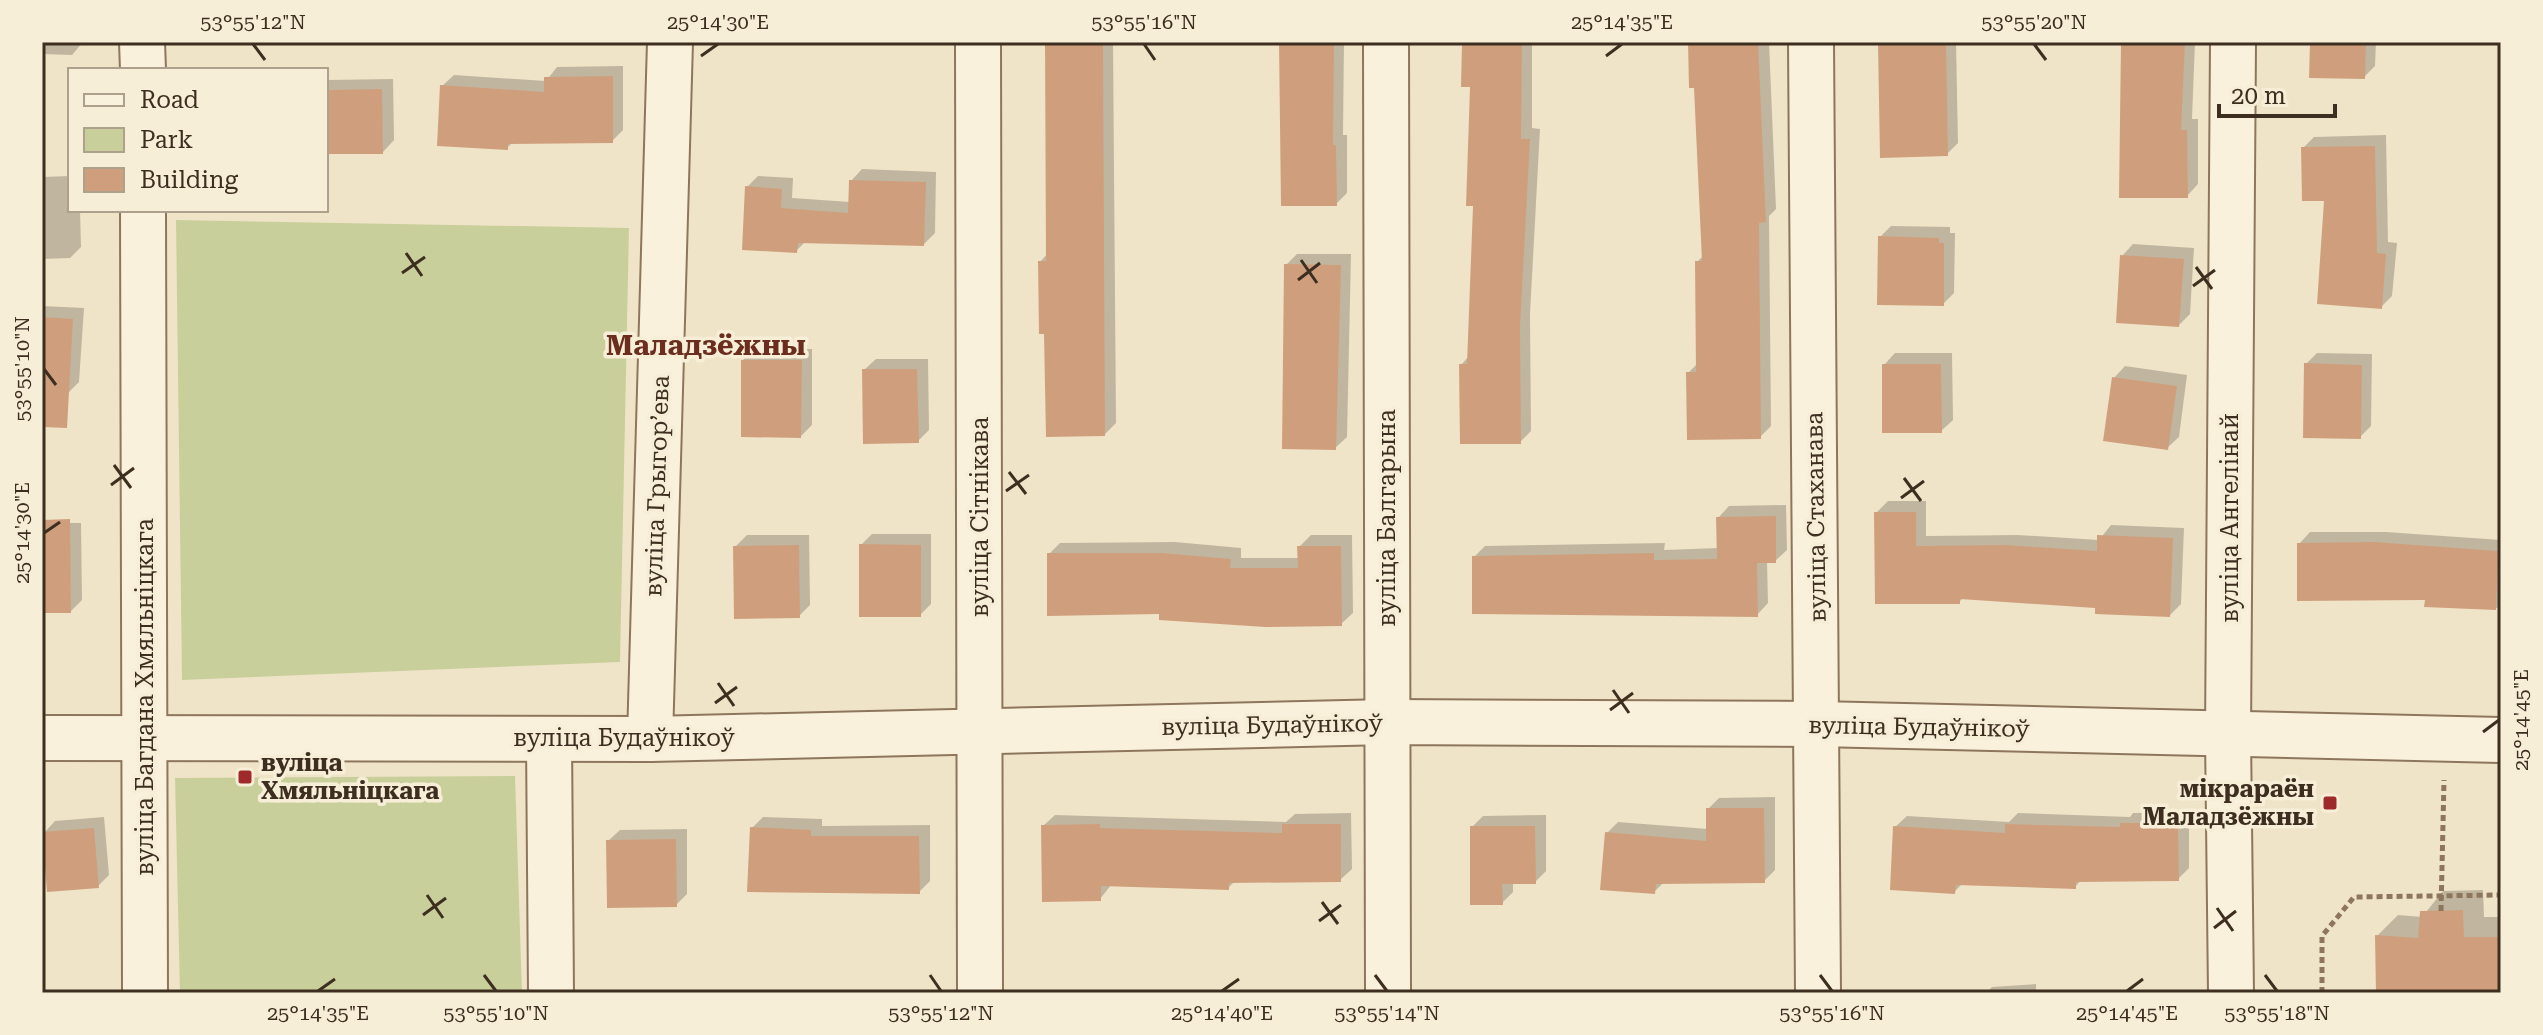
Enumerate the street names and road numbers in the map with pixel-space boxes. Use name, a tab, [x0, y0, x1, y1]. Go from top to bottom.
street label: вуліца Грыгорʼева	[639, 375, 675, 597]
street label: вуліца Балгарына	[1373, 409, 1401, 627]
street label: вуліца Стаханава	[1800, 412, 1832, 622]
street label: вуліца Ангелінай	[2216, 413, 2244, 623]
street label: вуліца Сітнікава	[966, 417, 994, 617]
street label: вуліца Багдана Хмяльніцкага	[131, 518, 159, 876]
street label: вуліца Будаўнікоў	[1161, 709, 1384, 741]
street label: вуліца Будаўнікоў	[1808, 711, 2031, 743]
street label: вуліца Будаўнікоў	[513, 724, 735, 752]

